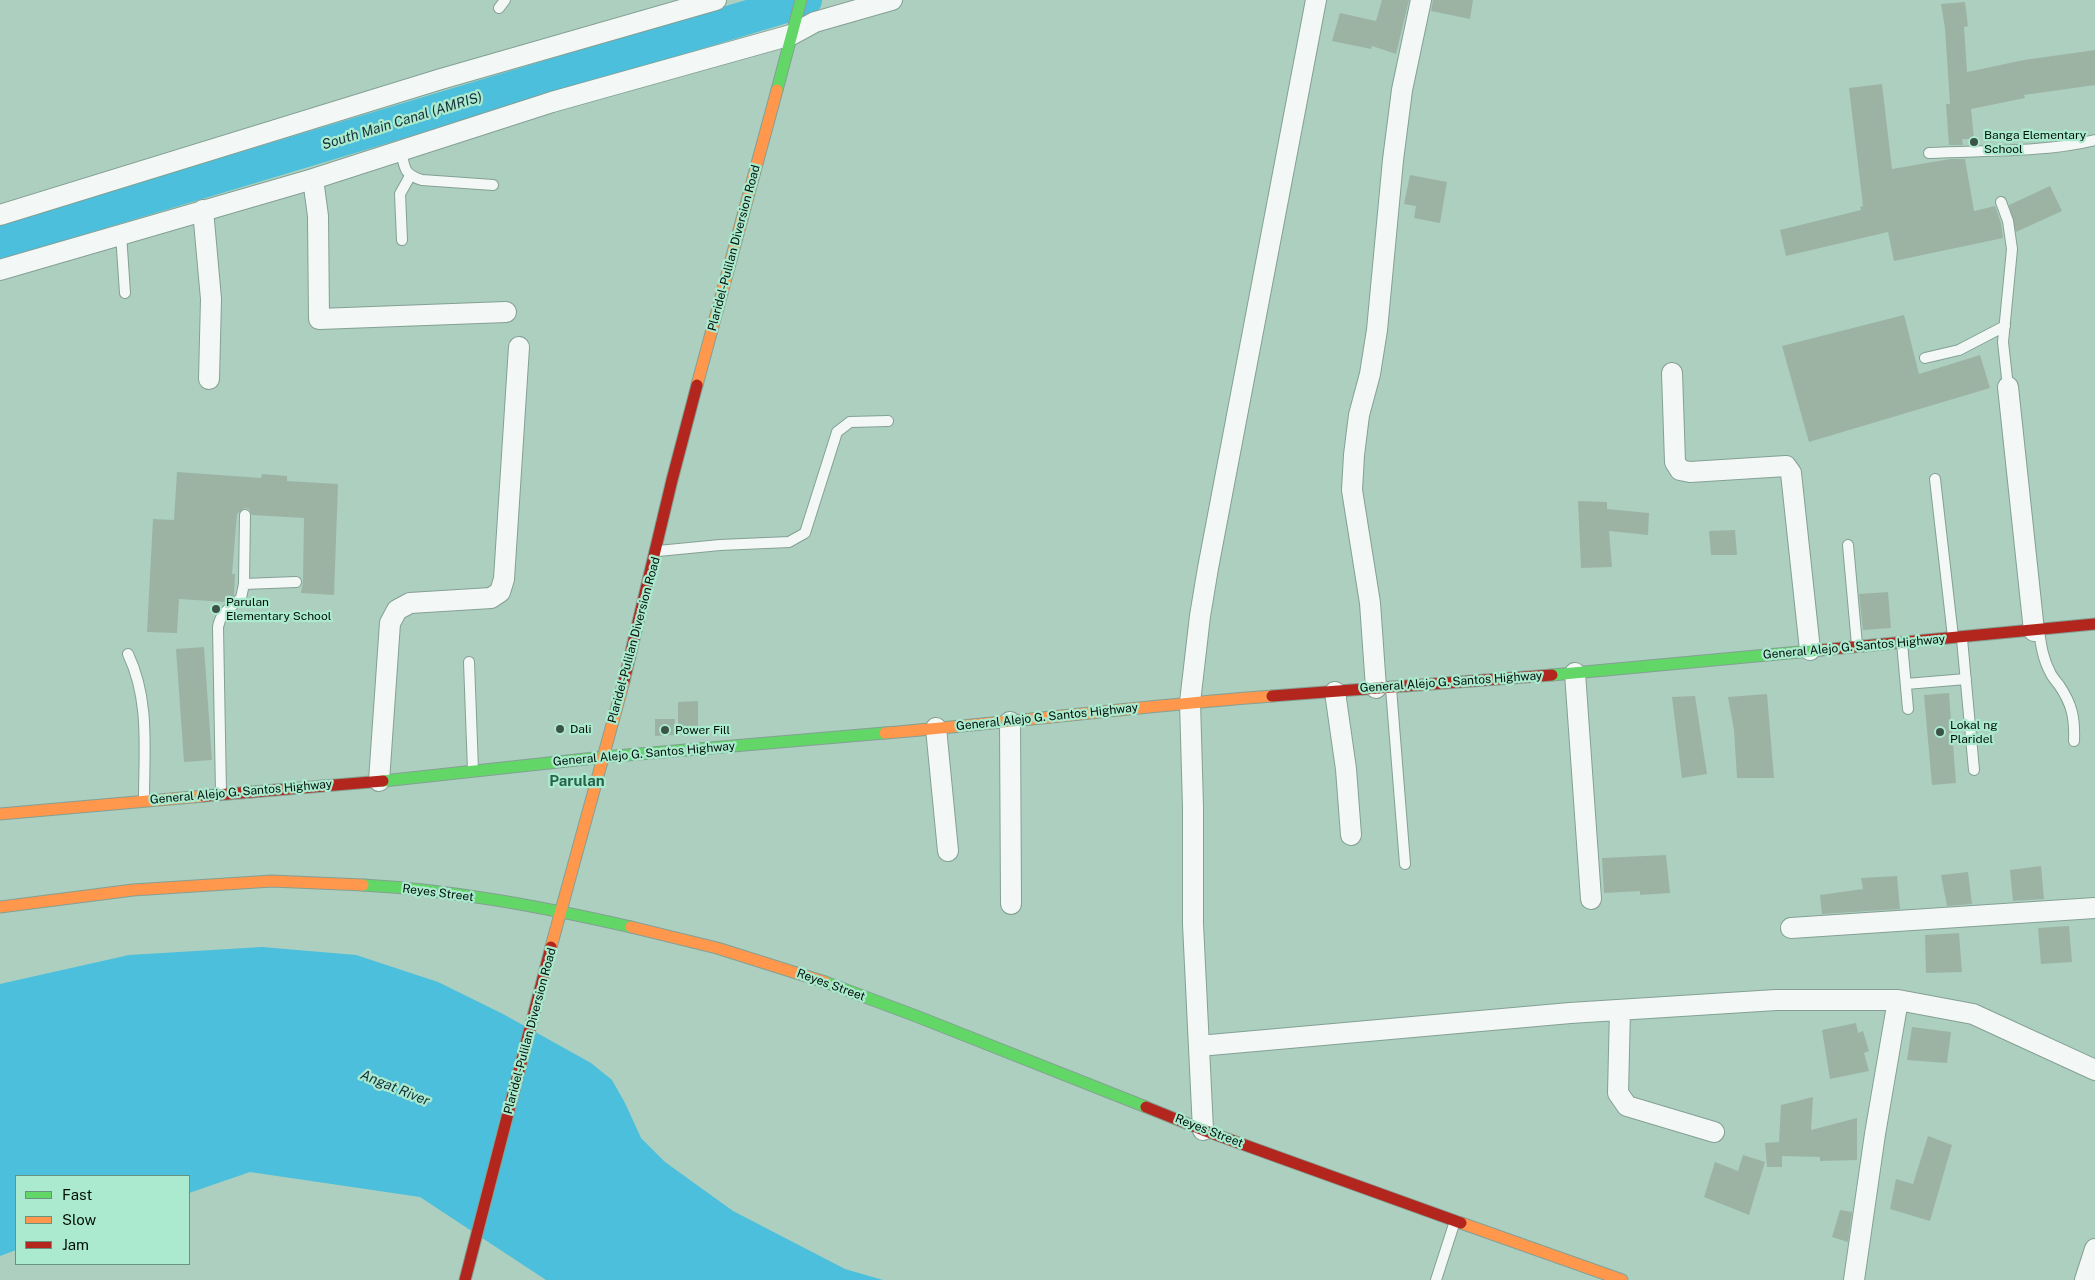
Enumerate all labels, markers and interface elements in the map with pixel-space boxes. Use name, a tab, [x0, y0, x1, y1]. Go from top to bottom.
water label: South Main Canal (AMRIS)	[320, 89, 484, 153]
place label: Banga Elementary School	[1984, 128, 2086, 156]
marker: Banga Elementary School	[1968, 136, 1980, 148]
street label: Plaridel-Pulilan Diversion Road	[705, 163, 763, 333]
street label: Plaridel-Pulilan Diversion Road	[605, 555, 663, 725]
place label: Parulan Elementary School	[226, 595, 331, 623]
marker: Parulan Elementary School	[210, 603, 222, 615]
street label: General Alejo G. Santos Highway	[1762, 632, 1946, 662]
street label: General Alejo G. Santos Highway	[1359, 668, 1543, 696]
street label: General Alejo G. Santos Highway	[955, 700, 1139, 734]
place label: Lokal ng Plaridel	[1950, 718, 1998, 746]
place label: Dali	[570, 722, 592, 736]
marker: Dali	[554, 723, 566, 735]
place label: Power Fill	[675, 723, 730, 737]
marker: Power Fill	[659, 724, 671, 736]
marker: Lokal ng Plaridel	[1934, 726, 1946, 738]
street label: General Alejo G. Santos Highway	[552, 739, 736, 769]
district label: Parulan	[549, 772, 605, 790]
street label: General Alejo G. Santos Highway	[149, 777, 333, 807]
street label: Reyes Street	[402, 881, 474, 905]
street label: Plaridel-Pulilan Diversion Road	[501, 946, 559, 1116]
street label: Reyes Street	[795, 966, 867, 1004]
water label: Angat River	[358, 1066, 432, 1110]
street label: Reyes Street	[1173, 1111, 1245, 1151]
legend	[15, 1175, 190, 1265]
text: Fast	[62, 1186, 92, 1203]
text: Slow	[62, 1211, 96, 1228]
text: Jam	[62, 1236, 89, 1253]

